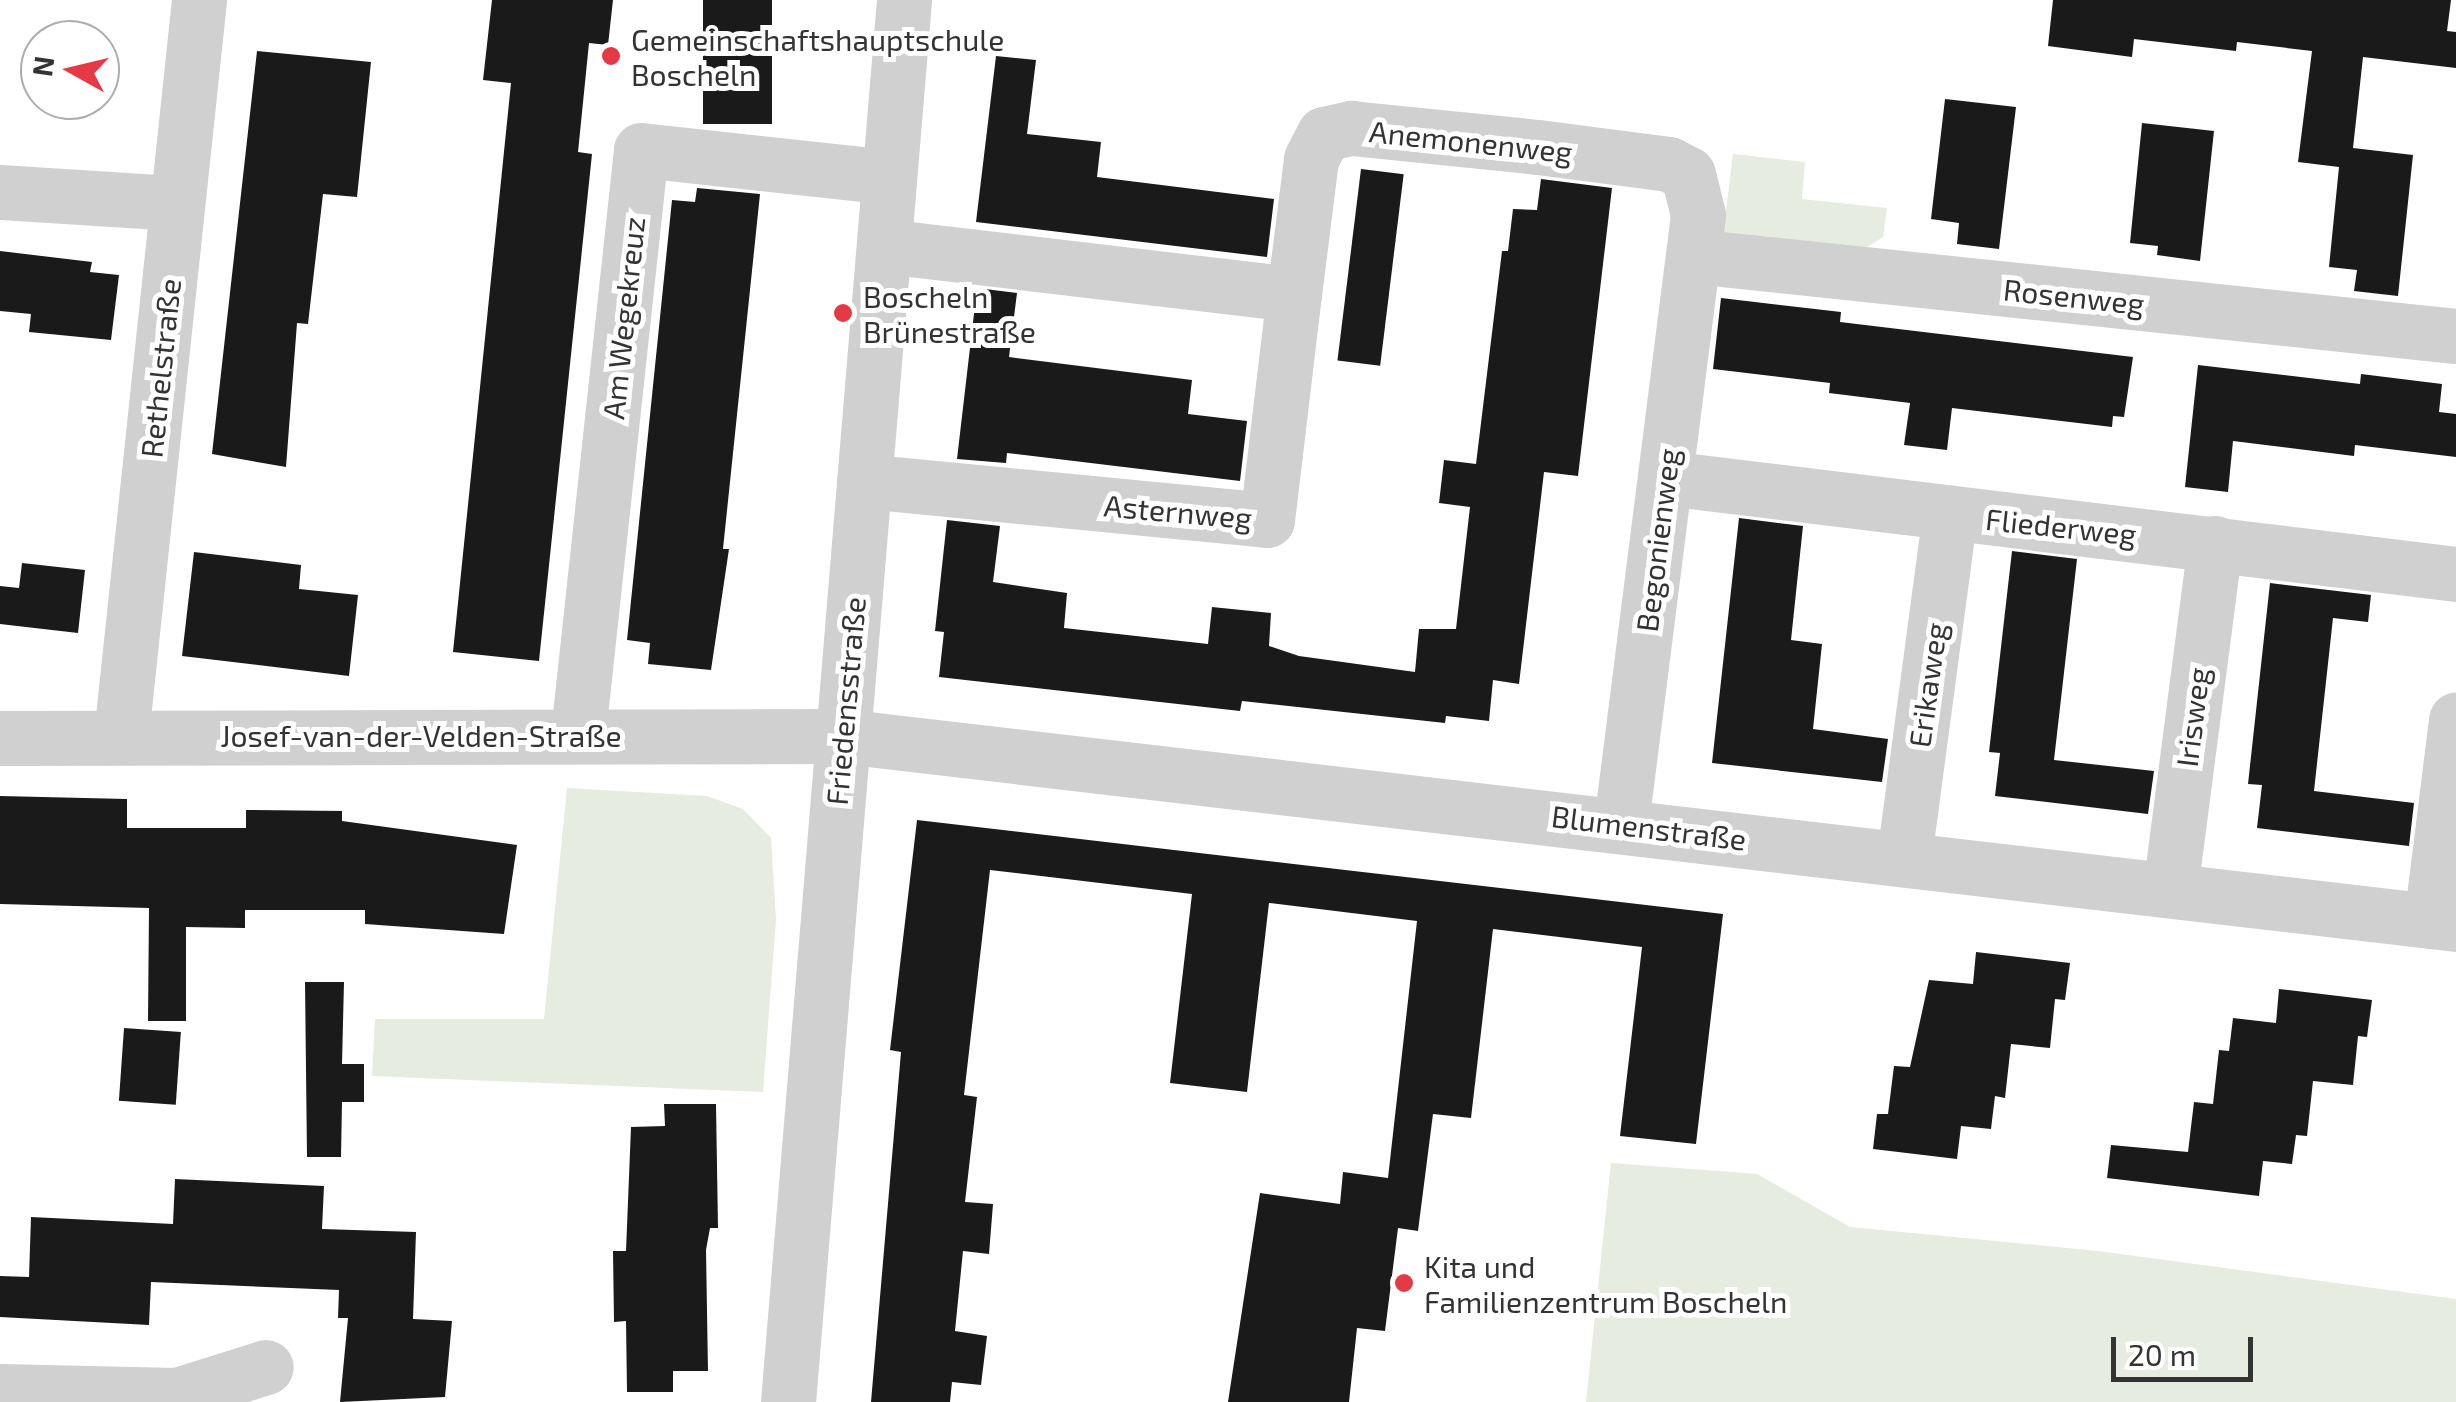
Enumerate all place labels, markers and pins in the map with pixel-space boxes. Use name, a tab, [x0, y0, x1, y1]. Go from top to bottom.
place label: Gemeinschaftshauptschule Boscheln	[631, 21, 1004, 92]
marker: Gemeinschaftshauptschule Boscheln	[600, 45, 622, 67]
place label: Boscheln Brünestraße	[863, 278, 1036, 348]
marker: Boscheln Brünestraße	[832, 302, 854, 324]
place label: Kita und Familienzentrum Boscheln	[1424, 1248, 1787, 1318]
marker: Kita und Familienzentrum Boscheln	[1393, 1272, 1415, 1294]

